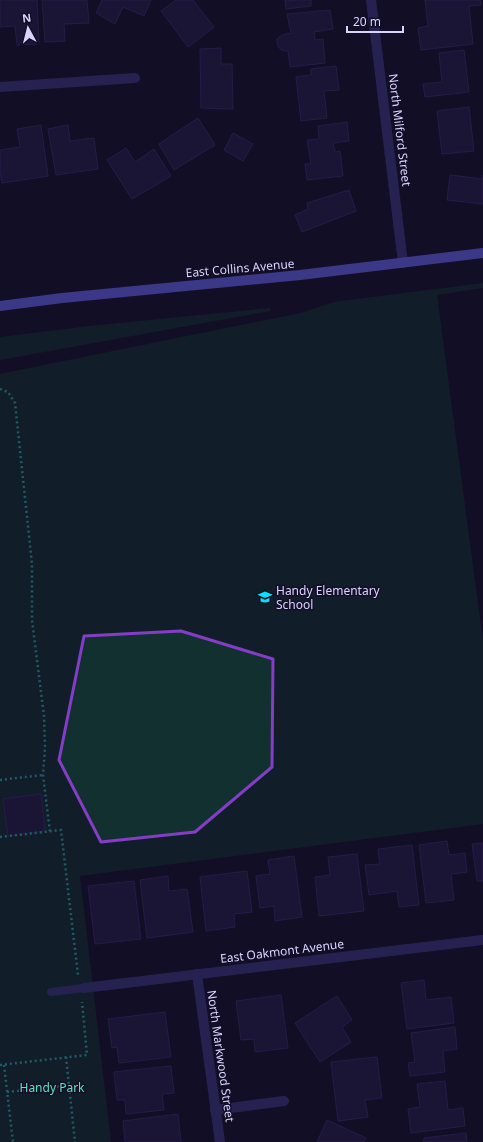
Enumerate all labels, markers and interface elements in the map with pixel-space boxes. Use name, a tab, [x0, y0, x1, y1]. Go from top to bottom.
north arrow	[8, 8, 48, 48]
scale bar	[347, 8, 403, 34]
text: N	[21, 10, 32, 26]
text: 20 m	[353, 13, 381, 30]
street label: North Milford Street	[385, 73, 415, 188]
street label: East Collins Avenue	[185, 255, 295, 281]
place label: Handy Elementary School	[276, 582, 381, 613]
school or university icon: Handy Elementary School	[257, 589, 273, 605]
street label: East Oakmont Avenue	[219, 935, 345, 967]
street label: North Markwood Street	[203, 989, 239, 1124]
park label: Handy Park	[19, 1079, 85, 1096]

